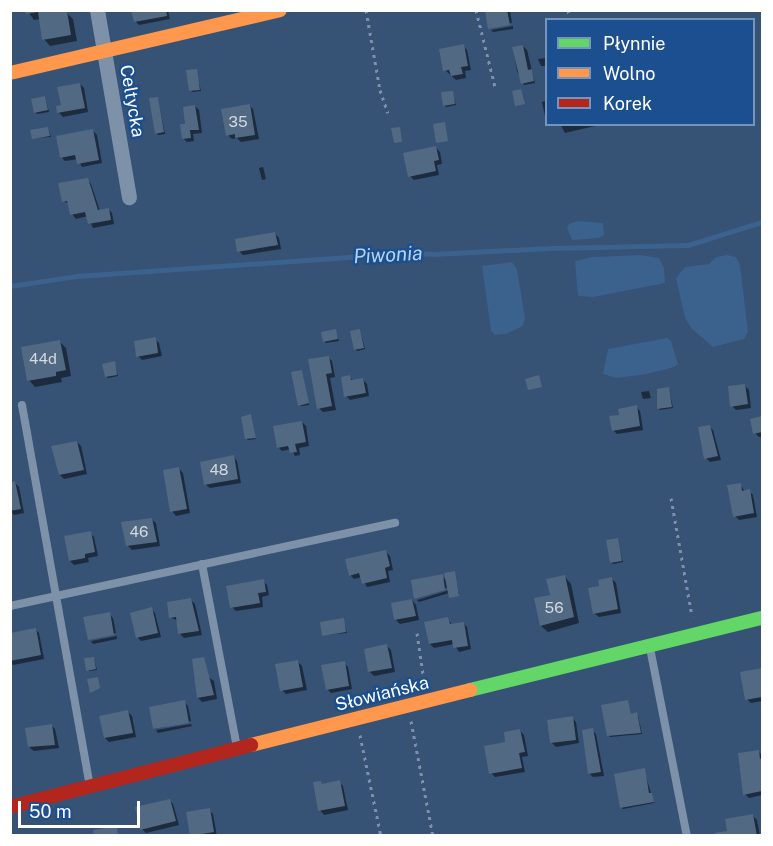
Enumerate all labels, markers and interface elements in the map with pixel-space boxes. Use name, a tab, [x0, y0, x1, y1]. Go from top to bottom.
legend	[545, 18, 755, 126]
text: Płynnie	[603, 33, 666, 54]
street label: Celtycka	[115, 63, 149, 139]
text: Wolno	[603, 63, 655, 84]
text: Korek	[603, 93, 652, 114]
house number: 35	[228, 113, 248, 131]
water label: Piwonia	[353, 241, 423, 269]
house number: 44d	[29, 350, 57, 368]
house number: 48	[209, 461, 229, 479]
house number: 46	[130, 523, 148, 541]
house number: 56	[545, 599, 563, 617]
street label: Słowiańska	[333, 672, 431, 716]
scale bar	[21, 789, 142, 827]
text: 50 m	[29, 801, 72, 822]

